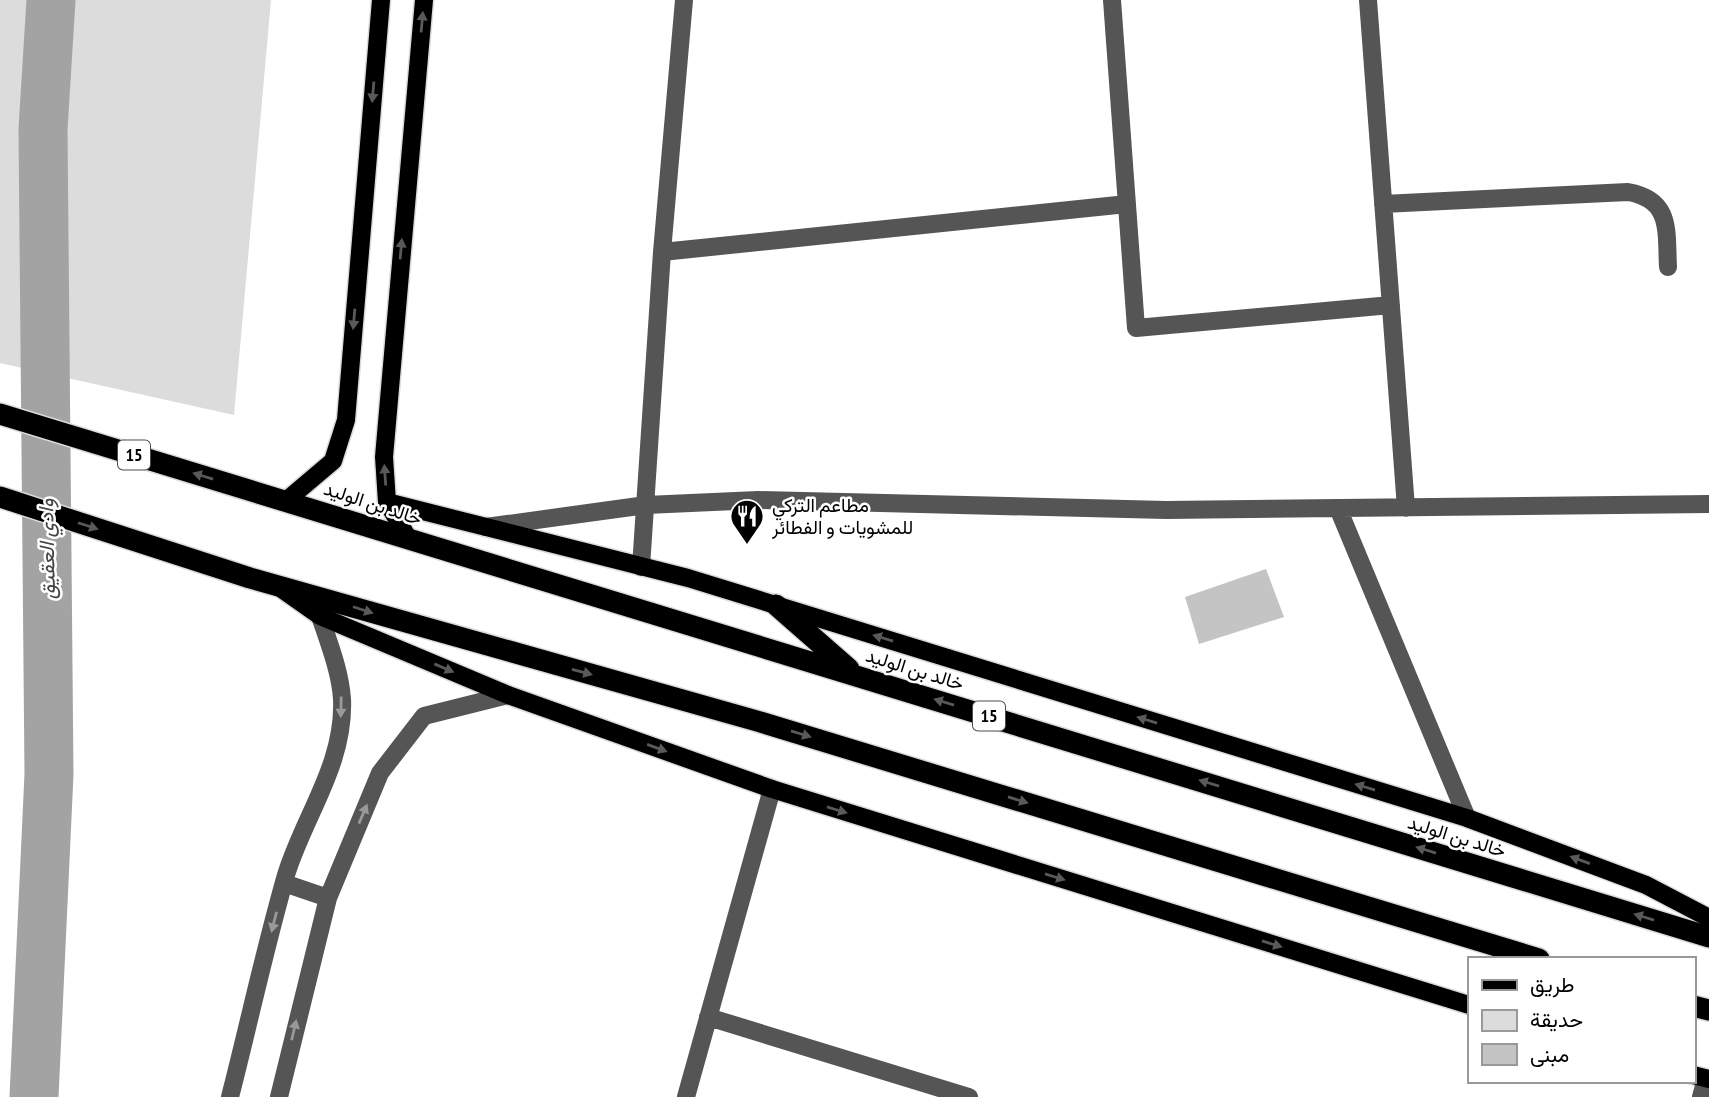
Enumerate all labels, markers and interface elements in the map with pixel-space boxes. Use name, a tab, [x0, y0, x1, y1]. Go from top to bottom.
one-way arrow	[417, 11, 428, 33]
one-way arrow	[367, 82, 378, 104]
one-way arrow	[396, 237, 407, 259]
one-way arrow	[348, 308, 359, 330]
road number: 15	[118, 440, 150, 470]
one-way arrow	[379, 464, 390, 486]
one-way arrow	[192, 470, 213, 480]
street label: خالد بن الوليد	[321, 476, 425, 530]
place label: مطاعم التركي للمشويات و الفطائر	[771, 493, 913, 539]
restaurant icon: مطاعم التركي للمشويات و الفطائر	[728, 497, 766, 546]
water label: وادي العقيق	[32, 498, 65, 600]
one-way arrow	[78, 521, 99, 531]
one-way arrow	[353, 605, 374, 616]
one-way arrow	[872, 633, 893, 643]
street label: خالد بن الوليد	[863, 643, 967, 695]
one-way arrow	[434, 663, 455, 674]
one-way arrow	[571, 667, 593, 678]
one-way arrow	[335, 696, 347, 718]
one-way arrow	[934, 697, 955, 707]
road number: 15	[973, 702, 1005, 730]
one-way arrow	[1137, 714, 1158, 724]
one-way arrow	[790, 729, 811, 739]
one-way arrow	[647, 743, 668, 754]
one-way arrow	[1198, 778, 1219, 788]
one-way arrow	[1354, 781, 1375, 791]
one-way arrow	[1008, 796, 1029, 806]
one-way arrow	[357, 804, 369, 824]
one-way arrow	[827, 805, 848, 815]
street label: خالد بن الوليد	[1405, 810, 1509, 862]
one-way arrow	[1416, 844, 1437, 855]
one-way arrow	[1569, 855, 1590, 866]
one-way arrow	[1044, 872, 1065, 883]
one-way arrow	[1633, 911, 1654, 921]
one-way arrow	[268, 912, 279, 934]
one-way arrow	[1262, 940, 1283, 950]
legend	[1468, 957, 1695, 1083]
text: طريق	[1530, 971, 1575, 998]
text: حديقة	[1530, 1006, 1583, 1033]
one-way arrow	[289, 1019, 300, 1041]
text: مبنى	[1530, 1041, 1569, 1068]

